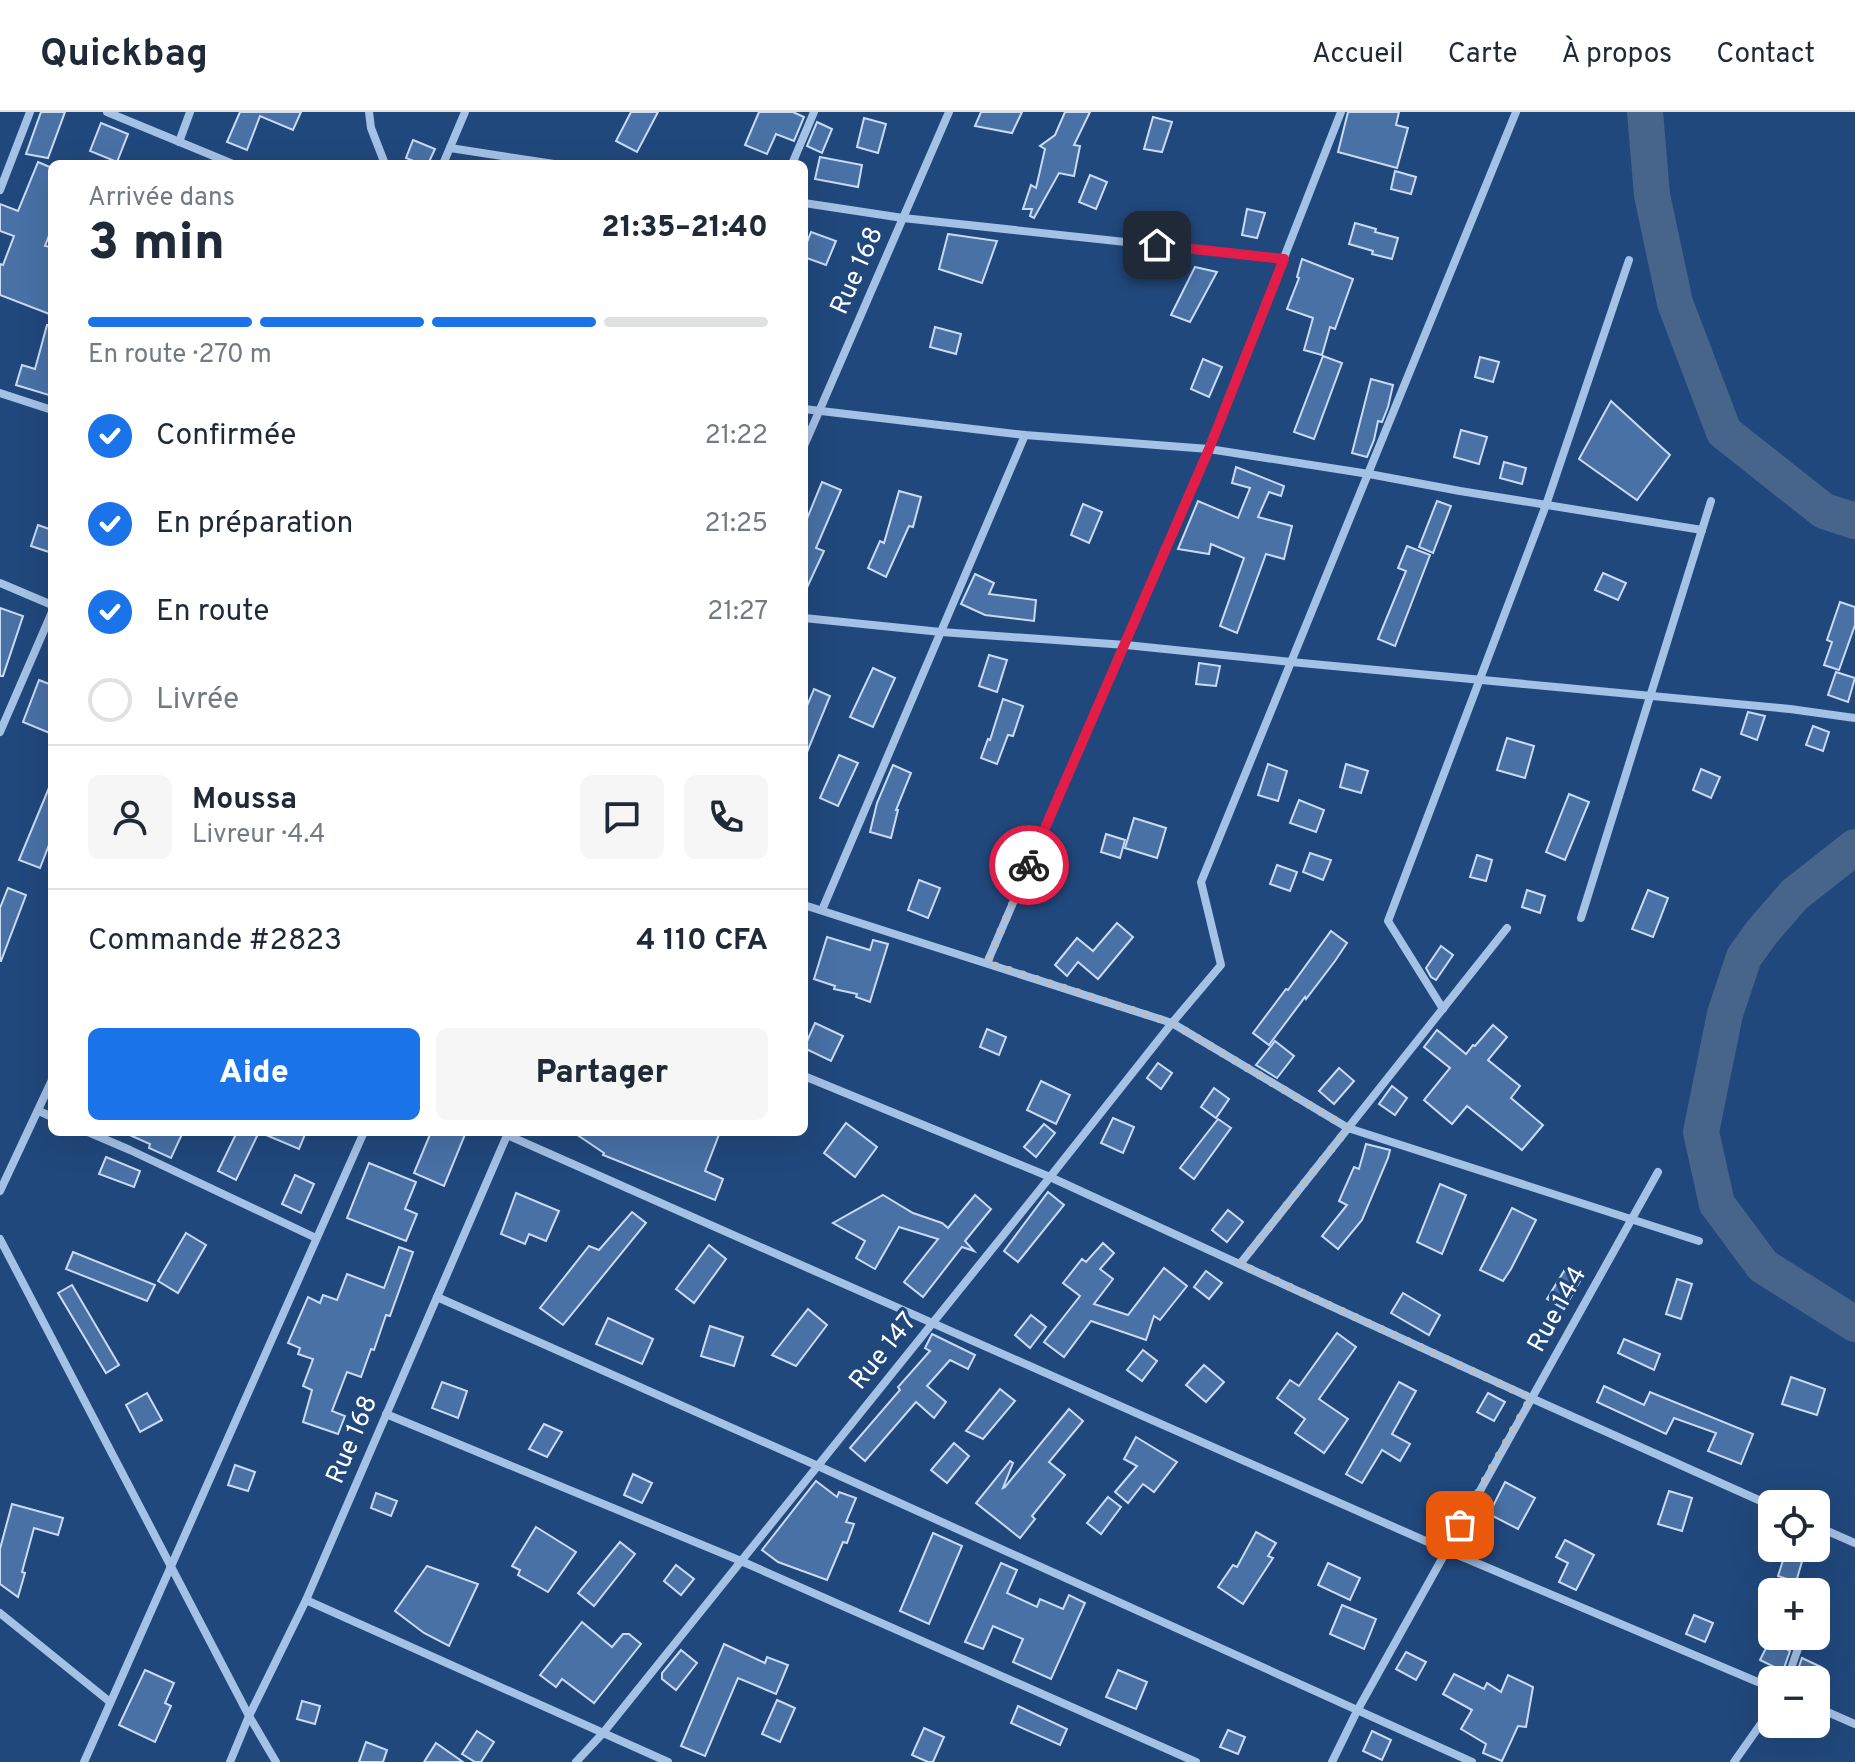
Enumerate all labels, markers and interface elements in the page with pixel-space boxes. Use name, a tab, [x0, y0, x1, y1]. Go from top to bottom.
text: Quickbag	[40, 31, 208, 80]
text: Accueil	[1312, 37, 1404, 73]
text: Carte	[1448, 37, 1518, 73]
text: À propos	[1562, 37, 1672, 73]
text: Contact	[1716, 37, 1815, 73]
text: Arrivée dans	[88, 182, 235, 215]
text: 21:35–21:40	[601, 210, 768, 247]
pin	[1123, 211, 1191, 279]
text: 3 min	[88, 212, 225, 278]
street label: Rue 168	[824, 222, 892, 320]
icon: home	[1135, 223, 1179, 267]
text: En route · 270 m	[88, 339, 272, 372]
icon: check	[88, 414, 132, 458]
text: Confirmée	[156, 418, 296, 455]
text: 21:22	[705, 420, 768, 453]
icon: check	[88, 502, 132, 546]
text: En préparation	[156, 506, 353, 543]
text: 21:25	[704, 508, 768, 541]
icon: check	[88, 590, 132, 634]
text: En route	[156, 594, 270, 631]
text: 21:27	[707, 596, 768, 629]
text: Livrée	[156, 682, 239, 719]
button: person	[88, 775, 172, 859]
button: chat	[580, 775, 664, 859]
button: phone	[684, 775, 768, 859]
text: Moussa	[192, 782, 297, 819]
text: Livreur · 4.4	[192, 819, 325, 852]
courier	[989, 825, 1069, 905]
icon: bike	[1007, 843, 1051, 887]
text: Commande #2823	[88, 923, 342, 960]
text: 4 110 CFA	[636, 923, 768, 960]
button: Aide	[88, 1028, 420, 1120]
button: Partager	[436, 1028, 768, 1120]
street label: Rue 144	[1521, 1261, 1595, 1359]
street label: Rue 147	[843, 1307, 925, 1397]
street label: Rue 168	[320, 1391, 386, 1489]
map controls	[1758, 1490, 1830, 1738]
button: locate	[1758, 1490, 1830, 1562]
pin	[1426, 1491, 1494, 1559]
icon: bag	[1438, 1503, 1482, 1547]
button: +	[1758, 1578, 1830, 1650]
button: −	[1758, 1666, 1830, 1738]

